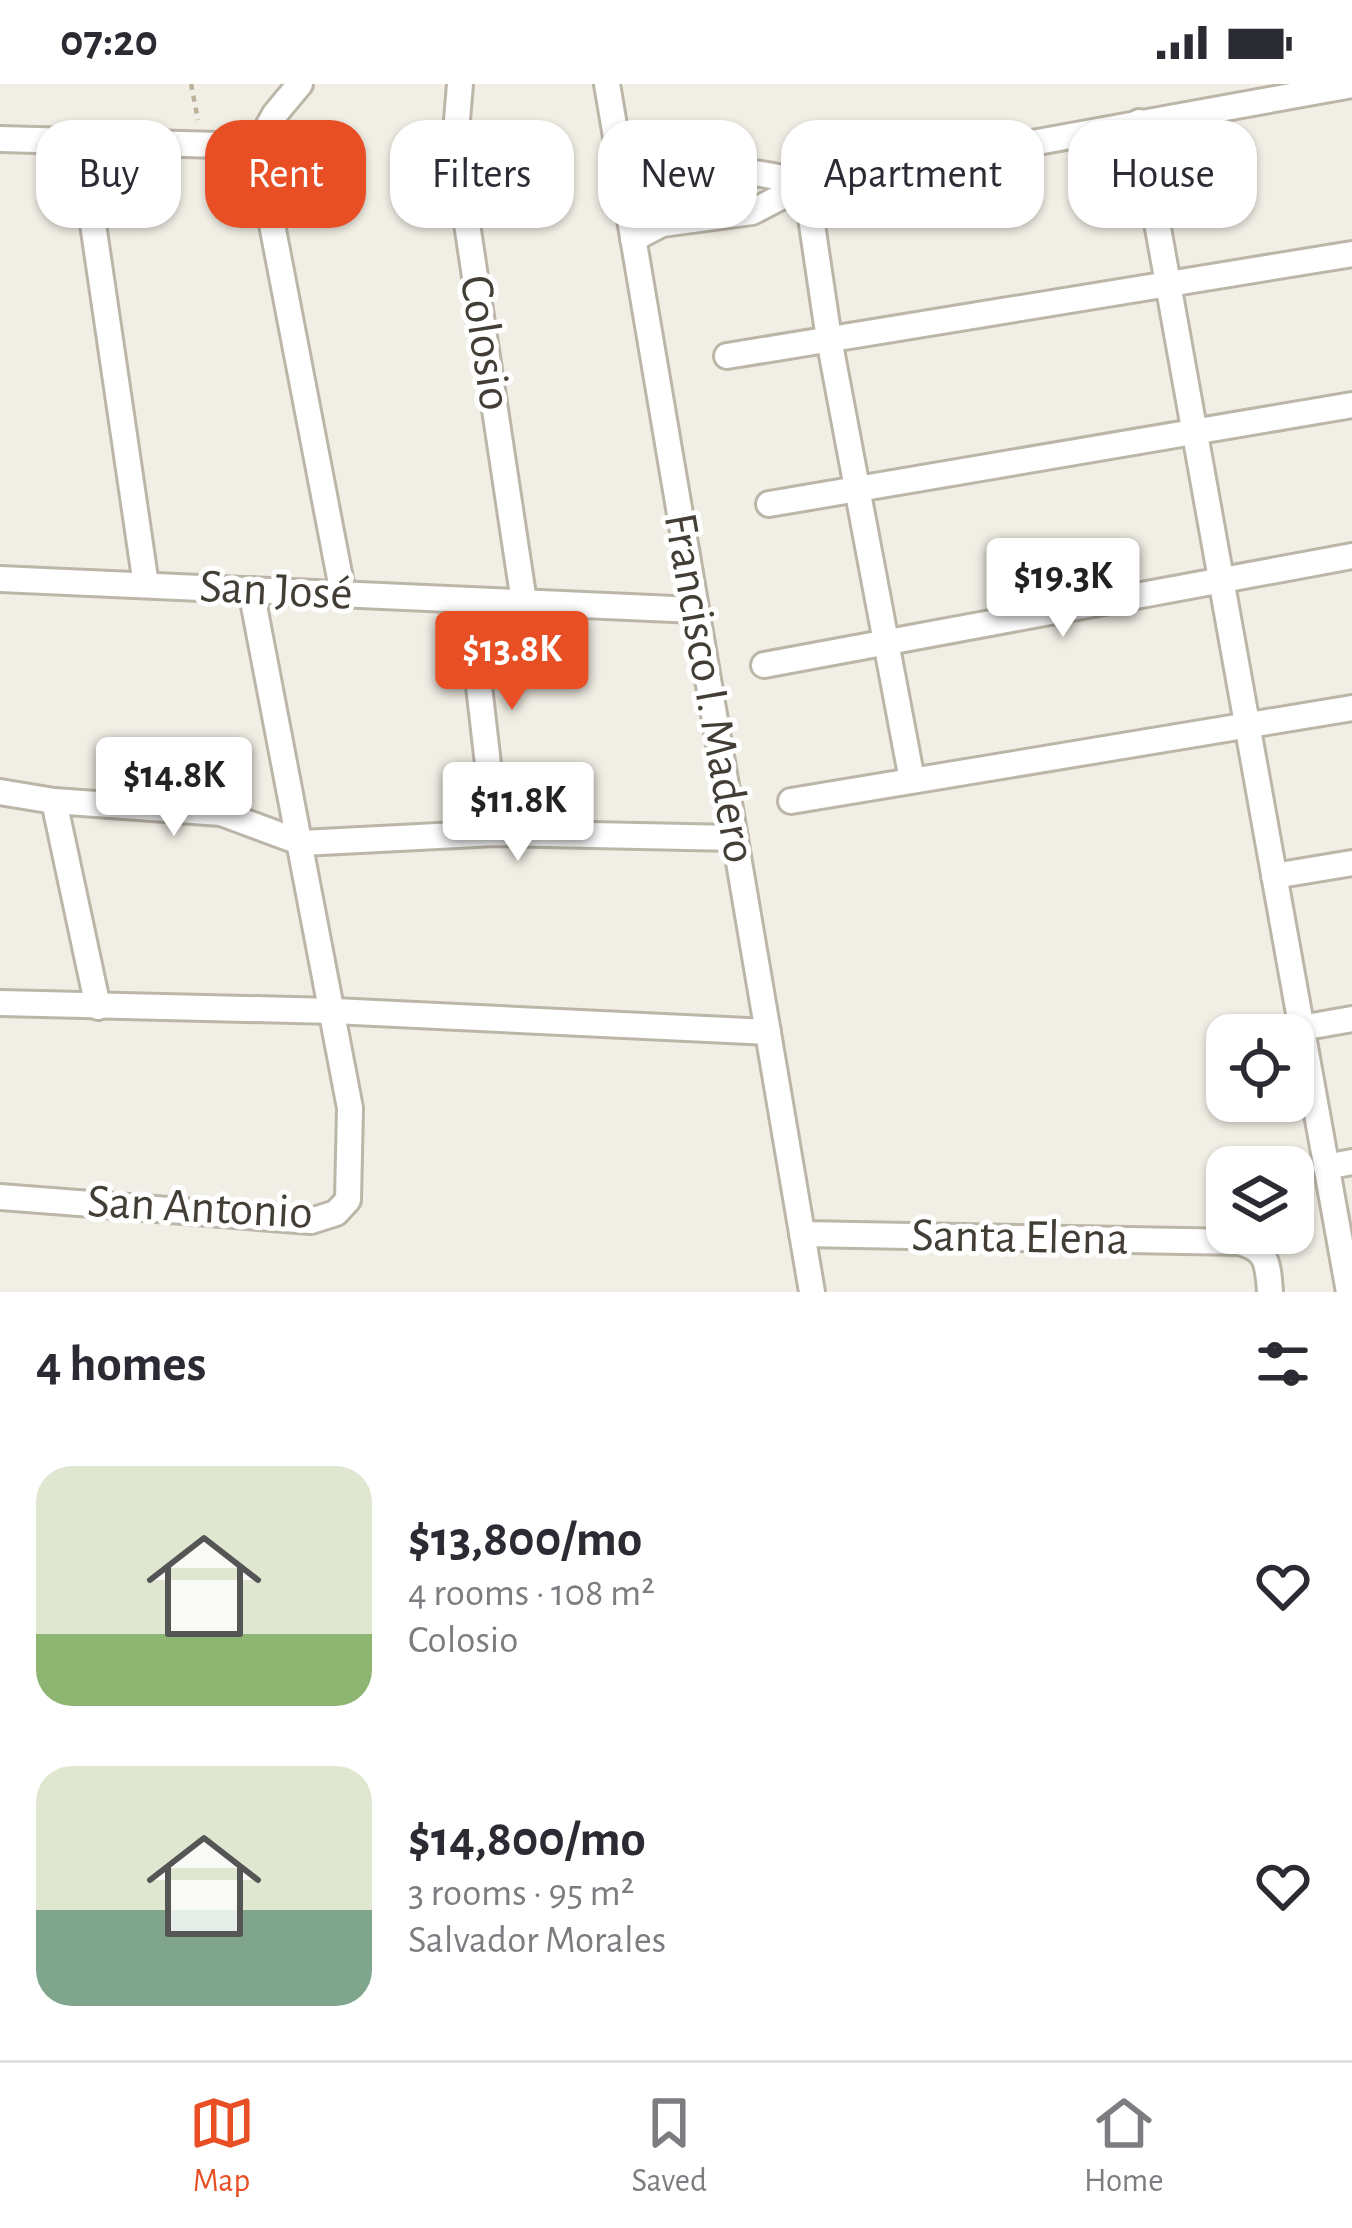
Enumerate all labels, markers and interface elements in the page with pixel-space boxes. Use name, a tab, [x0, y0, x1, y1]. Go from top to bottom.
text: 07:20	[60, 19, 158, 64]
chip: Buy	[36, 120, 181, 228]
chip: Rent	[205, 120, 366, 228]
chip: Filters	[390, 120, 574, 228]
chip: New	[598, 120, 757, 228]
chip: Apartment	[781, 120, 1044, 228]
chip: House	[1068, 120, 1257, 228]
street label: Colosio	[451, 272, 519, 414]
street label: Francisco I. Madero	[655, 509, 763, 867]
pin: $19.3K	[965, 538, 1161, 640]
text: $19.3K	[1014, 557, 1112, 596]
street label: San José	[198, 563, 354, 619]
pin: $13.8K	[414, 611, 610, 713]
text: $13.8K	[462, 630, 562, 669]
pin: $14.8K	[76, 737, 272, 839]
text: $14.8K	[123, 756, 225, 795]
pin: $11.8K	[420, 762, 616, 864]
text: $11.8K	[470, 781, 566, 820]
map controls	[1206, 1014, 1314, 1254]
button: locate	[1206, 1014, 1314, 1122]
button: layers	[1206, 1146, 1314, 1254]
street label: San Antonio	[86, 1178, 314, 1238]
street label: Santa Elena	[911, 1212, 1129, 1264]
icon: filters	[1250, 1331, 1316, 1397]
text: 4 homes	[36, 1339, 206, 1390]
icon: home	[132, 1514, 276, 1658]
text: $13,800/mo	[408, 1514, 642, 1565]
icon: heart	[1250, 1553, 1316, 1619]
text: 4 rooms · 108 m²	[408, 1574, 655, 1613]
text: Colosio	[408, 1621, 518, 1660]
icon: home	[132, 1814, 276, 1958]
text: $14,800/mo	[408, 1814, 646, 1865]
icon: heart	[1250, 1853, 1316, 1919]
text: 3 rooms · 95 m²	[408, 1874, 634, 1913]
text: Salvador Morales	[408, 1921, 666, 1960]
tab: Map	[189, 2090, 255, 2202]
tab: Saved	[632, 2090, 707, 2202]
tab: Home	[1084, 2090, 1163, 2202]

